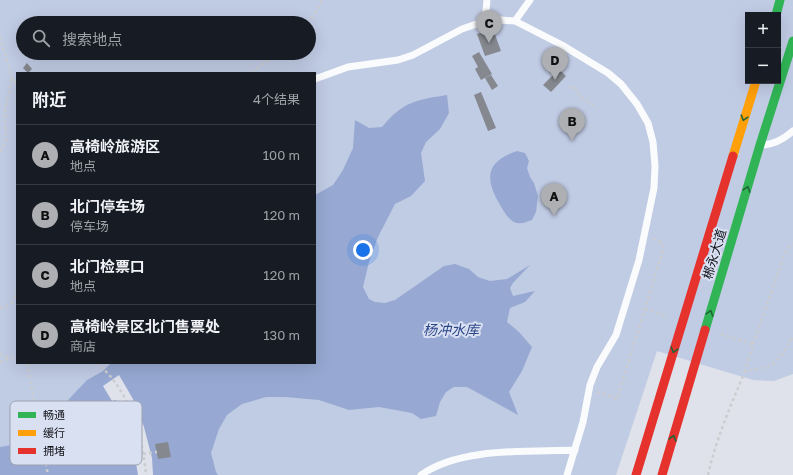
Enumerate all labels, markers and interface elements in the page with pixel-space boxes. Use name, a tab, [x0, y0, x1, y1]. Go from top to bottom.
pin: C	[476, 10, 502, 43]
map controls	[745, 12, 781, 84]
button: +	[745, 12, 781, 48]
search box	[16, 16, 316, 60]
icon: search	[30, 27, 52, 49]
text: 搜索地点	[62, 30, 122, 48]
pin: D	[542, 47, 568, 80]
button: −	[745, 48, 781, 84]
text: 附近	[32, 89, 66, 110]
text: 4个结果	[253, 91, 300, 107]
pin: B	[559, 108, 585, 141]
one-way arrow	[740, 115, 749, 122]
text: 高椅岭旅游区	[70, 137, 160, 155]
text: A	[40, 147, 50, 163]
text: 100 m	[263, 147, 300, 163]
text: 地点	[70, 158, 96, 174]
pin: A	[541, 183, 567, 216]
one-way arrow	[742, 185, 751, 192]
text: 北门停车场	[70, 197, 145, 215]
text: B	[40, 207, 50, 223]
text: 120 m	[263, 207, 300, 223]
text: 停车场	[70, 218, 109, 234]
street label: 郴永大道	[699, 227, 729, 281]
your location	[353, 240, 373, 260]
text: 北门检票口	[70, 257, 145, 275]
text: C	[40, 267, 50, 283]
text: 120 m	[263, 267, 300, 283]
text: 地点	[70, 278, 96, 294]
one-way arrow	[705, 310, 714, 317]
text: 高椅岭景区北门售票处	[70, 317, 220, 335]
water label: 杨冲水库	[423, 321, 481, 338]
text: D	[40, 327, 50, 343]
text: 130 m	[263, 327, 300, 343]
text: 商店	[70, 338, 96, 354]
one-way arrow	[670, 346, 679, 353]
legend	[10, 401, 142, 465]
text: 畅通	[43, 408, 65, 421]
text: 缓行	[43, 426, 65, 439]
one-way arrow	[668, 434, 677, 441]
text: 拥堵	[43, 444, 65, 457]

